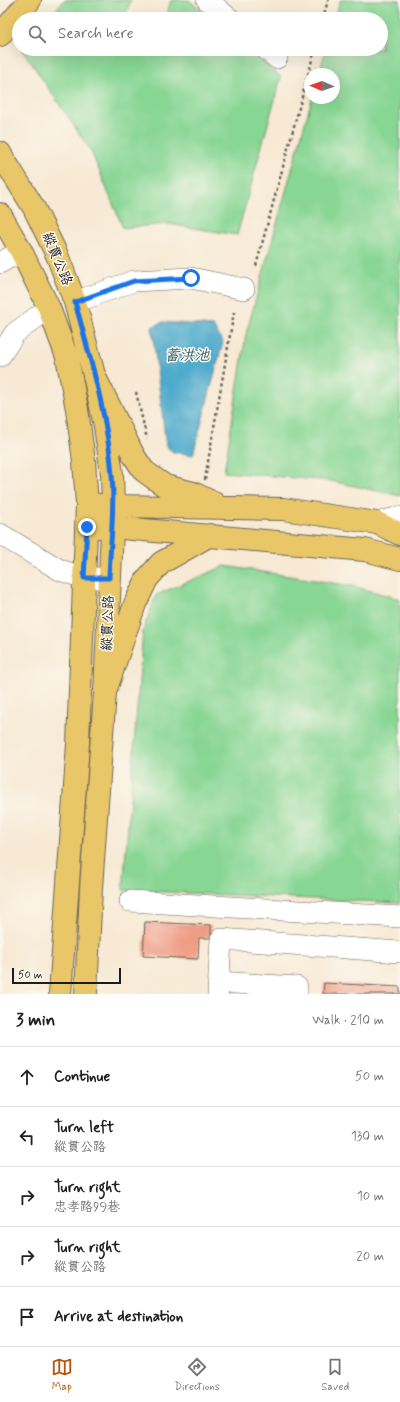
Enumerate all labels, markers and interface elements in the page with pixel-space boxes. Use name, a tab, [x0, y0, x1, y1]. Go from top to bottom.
search box	[12, 12, 388, 56]
icon: search	[26, 23, 48, 45]
text: Search here	[58, 24, 134, 44]
north arrow	[304, 68, 340, 104]
street label: 縱貫公路	[38, 230, 76, 288]
route start	[182, 269, 200, 287]
water label: 蓄洪池	[164, 346, 210, 366]
route end	[78, 518, 96, 536]
street label: 縱貫公路	[98, 595, 118, 651]
scale bar	[12, 966, 121, 985]
text: 50 m	[18, 968, 43, 982]
text: 3 min	[16, 1009, 55, 1031]
text: Walk · 210 m	[312, 1012, 384, 1029]
icon: ahead	[16, 1066, 38, 1088]
text: Continue	[54, 1067, 110, 1087]
text: 50 m	[355, 1068, 384, 1085]
text: Turn left	[54, 1118, 114, 1138]
icon: left	[16, 1126, 38, 1148]
text: 130 m	[351, 1128, 384, 1145]
text: 縱貫公路	[54, 1139, 106, 1156]
text: Turn right	[54, 1178, 121, 1198]
icon: right	[16, 1186, 38, 1208]
text: 10 m	[357, 1188, 384, 1205]
text: 忠孝路99巷	[54, 1199, 120, 1216]
text: Turn right	[54, 1238, 121, 1258]
icon: right	[16, 1246, 38, 1268]
text: 20 m	[356, 1248, 384, 1265]
text: 縱貫公路	[54, 1259, 106, 1276]
icon: arrive	[16, 1306, 38, 1328]
text: Arrive at destination	[54, 1307, 183, 1327]
tab: Map	[51, 1356, 73, 1394]
tab: Directions	[174, 1356, 220, 1394]
tab: Saved	[321, 1356, 349, 1394]

